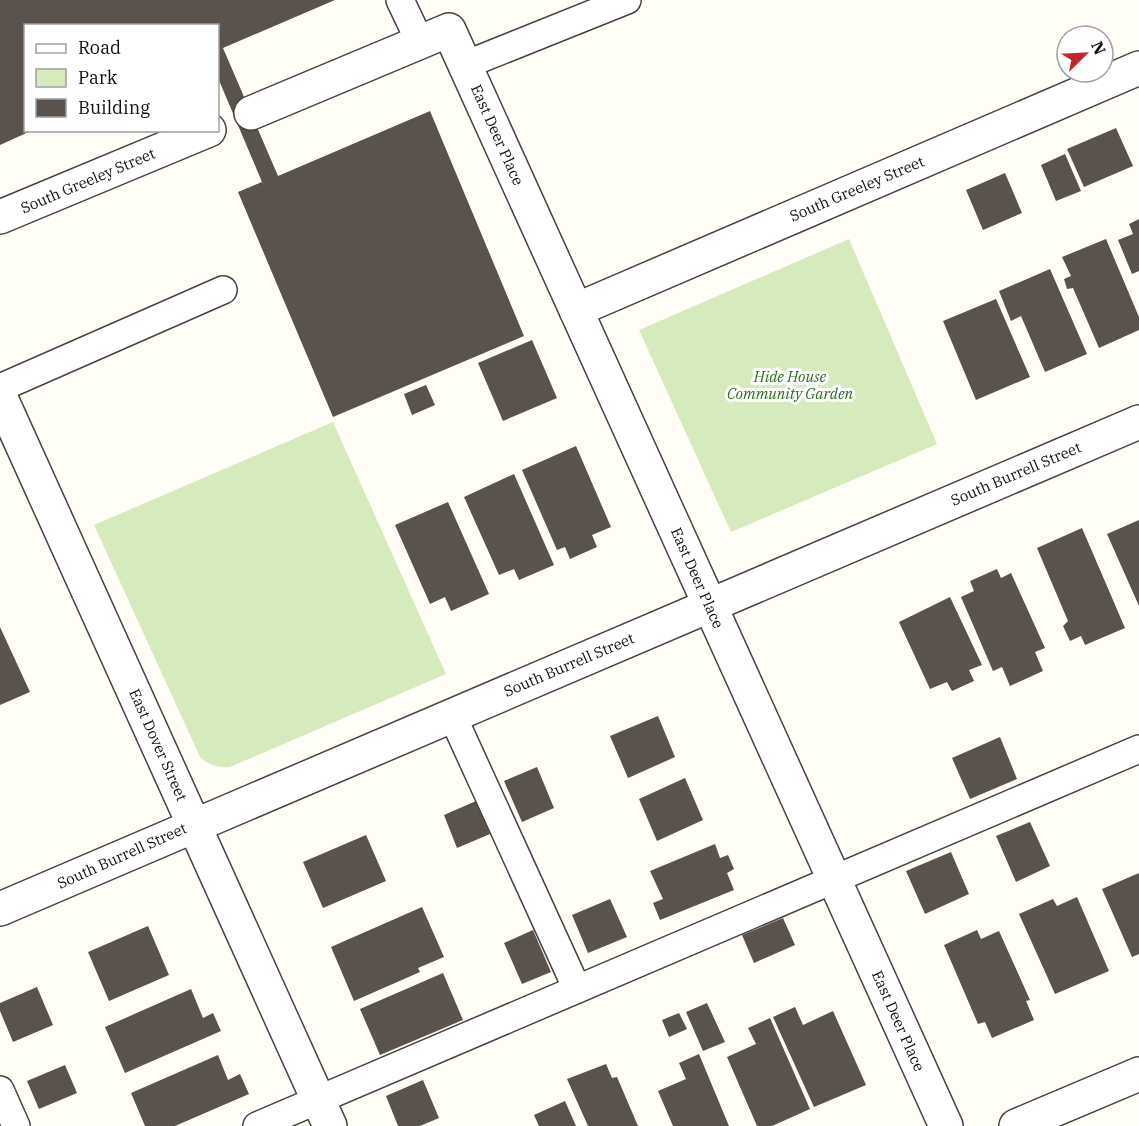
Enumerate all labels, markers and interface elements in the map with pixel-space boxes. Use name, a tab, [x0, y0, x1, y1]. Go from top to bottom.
legend	[24, 24, 219, 132]
north arrow	[1055, 24, 1115, 84]
text: Road	[78, 36, 121, 59]
text: N	[1087, 38, 1110, 58]
text: Park	[78, 66, 118, 89]
street label: East Deer Place	[467, 81, 528, 188]
text: Building	[78, 96, 150, 119]
street label: South Greeley Street	[18, 144, 158, 217]
street label: South Greeley Street	[787, 152, 927, 225]
park label: Hide House Community Garden	[727, 367, 854, 403]
street label: South Burrell Street	[948, 437, 1084, 510]
street label: East Deer Place	[667, 524, 728, 631]
street label: South Burrell Street	[501, 628, 637, 701]
street label: East Dover Street	[125, 686, 192, 804]
street label: South Burrell Street	[54, 818, 190, 893]
street label: East Deer Place	[868, 967, 929, 1074]

